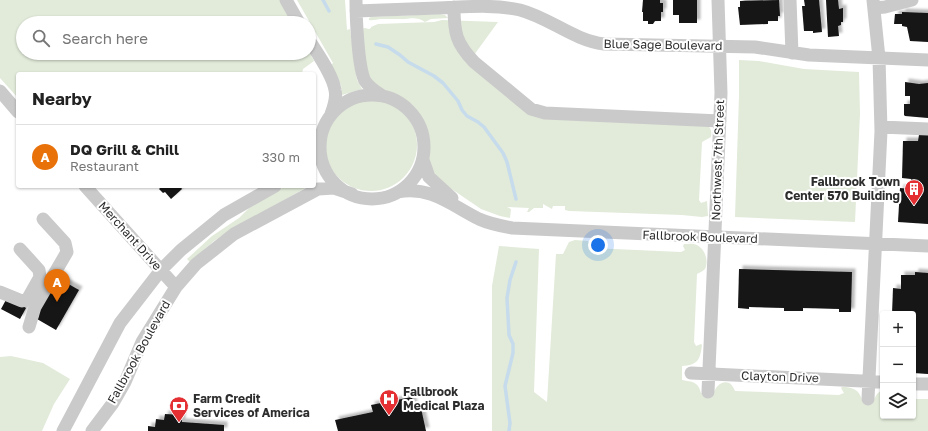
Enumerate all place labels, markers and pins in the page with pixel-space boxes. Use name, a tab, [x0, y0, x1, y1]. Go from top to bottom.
place label: Fallbrook Town Center 570 Building	[785, 174, 900, 203]
building icon: Fallbrook Town Center 570 Building	[903, 178, 925, 206]
pin: A	[44, 269, 70, 302]
place label: Fallbrook Medical Plaza	[403, 384, 484, 413]
hospital icon: Fallbrook Medical Plaza	[378, 388, 400, 416]
place label: Farm Credit Services of America	[193, 391, 310, 420]
bank icon: Farm Credit Services of America	[168, 395, 190, 423]

